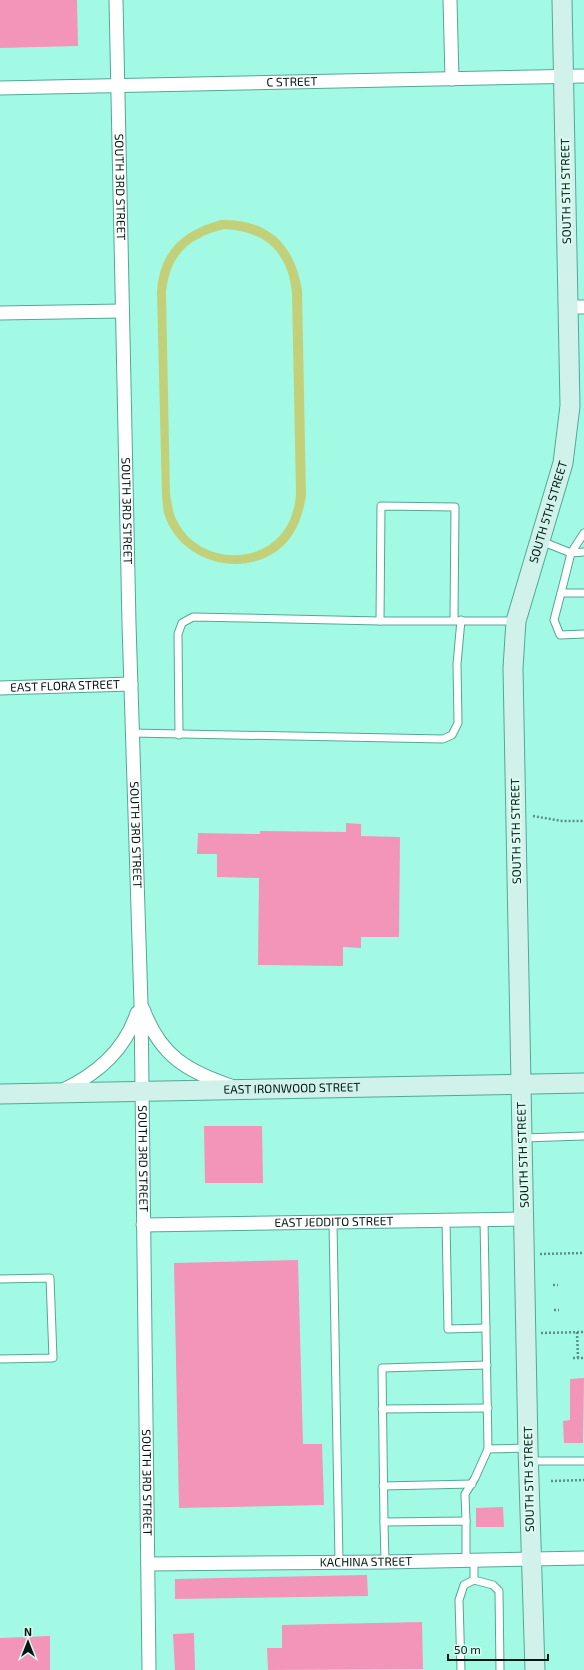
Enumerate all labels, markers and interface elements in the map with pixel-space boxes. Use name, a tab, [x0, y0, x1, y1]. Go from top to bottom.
street label: C STREET	[266, 73, 318, 89]
street label: SOUTH 3RD STREET	[113, 133, 129, 241]
street label: SOUTH 5TH STREET	[557, 138, 573, 244]
street label: SOUTH 3RD STREET	[120, 457, 136, 564]
street label: SOUTH 5TH STREET	[526, 459, 569, 565]
street label: EAST FLORA STREET	[10, 676, 120, 694]
street label: SOUTH 5TH STREET	[507, 778, 523, 884]
street label: SOUTH 3RD STREET	[128, 781, 145, 888]
street label: EAST IRONWOOD STREET	[223, 1079, 361, 1096]
street label: SOUTH 5TH STREET	[513, 1102, 531, 1208]
street label: SOUTH 3RD STREET	[136, 1105, 151, 1212]
street label: EAST JEDDITO STREET	[274, 1213, 394, 1229]
street label: SOUTH 5TH STREET	[520, 1426, 536, 1532]
street label: SOUTH 3RD STREET	[140, 1429, 155, 1536]
street label: KACHINA STREET	[320, 1553, 412, 1569]
north arrow	[8, 1622, 48, 1662]
text: N	[24, 1625, 32, 1638]
scale bar	[448, 1636, 548, 1662]
text: 50 m	[454, 1642, 481, 1656]

